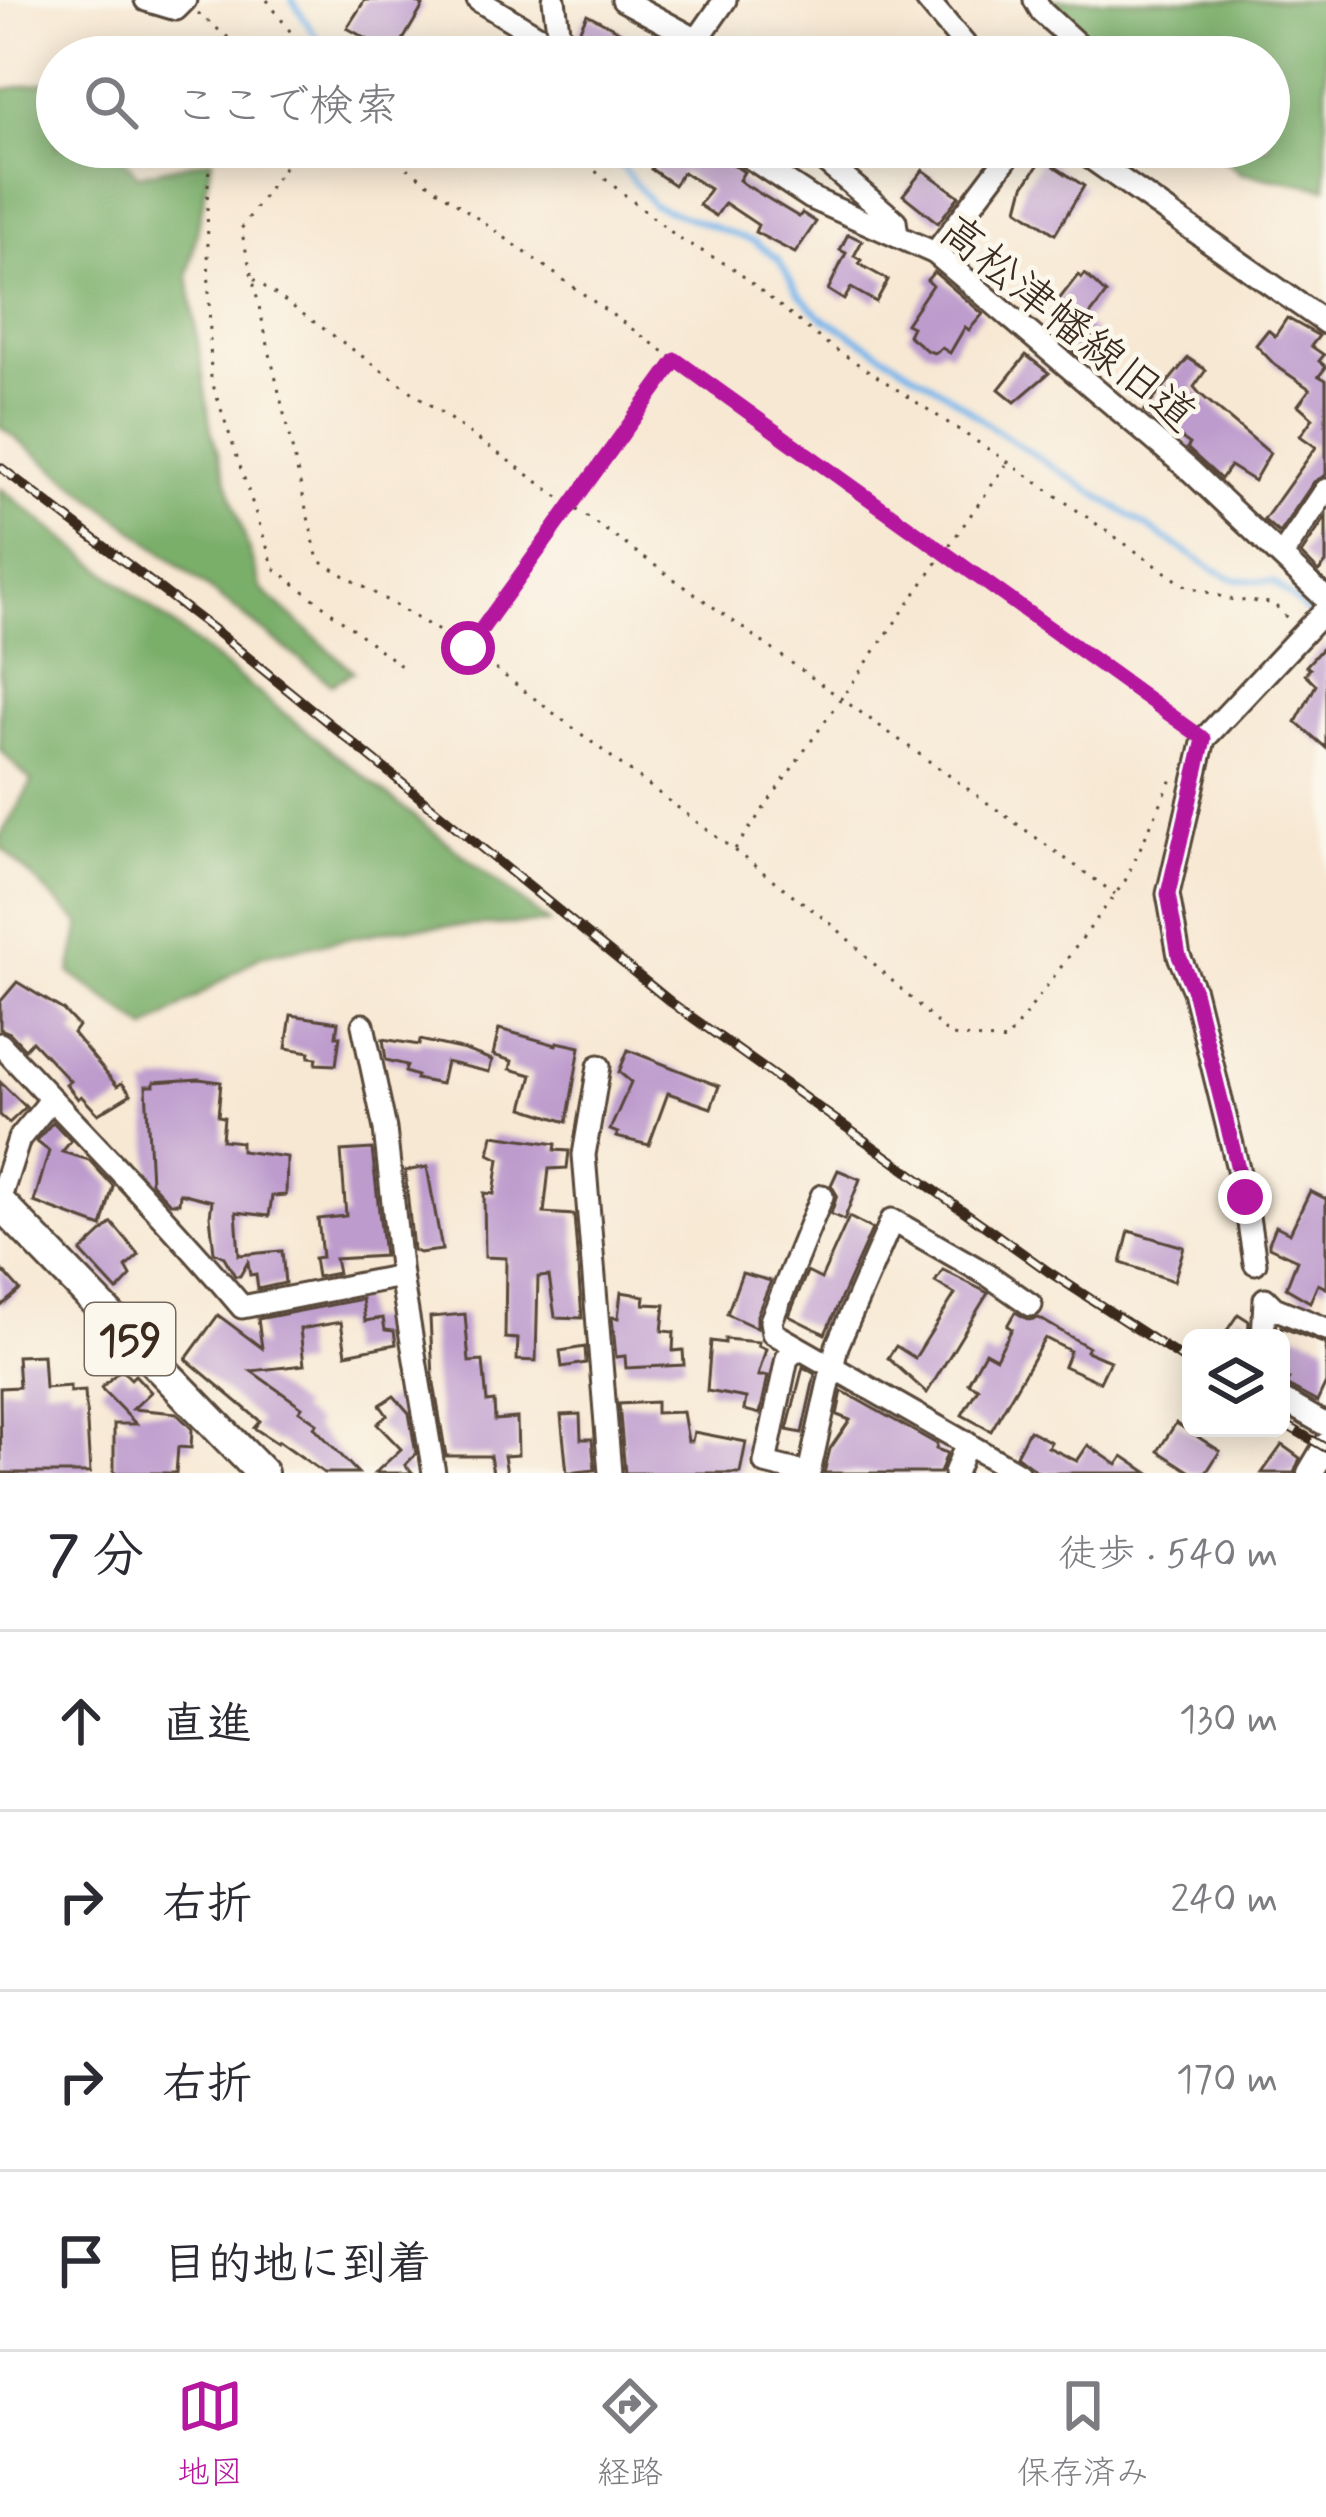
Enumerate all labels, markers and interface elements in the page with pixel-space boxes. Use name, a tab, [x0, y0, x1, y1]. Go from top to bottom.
search box	[36, 36, 1290, 168]
icon: search	[78, 69, 144, 135]
text: ここで検索	[174, 78, 399, 137]
street label: 高松津幡線旧道	[926, 203, 1208, 447]
route start	[441, 621, 495, 675]
route end	[1218, 1170, 1272, 1224]
road number: 159	[85, 1303, 175, 1375]
map controls	[1182, 1329, 1290, 1437]
button: layers	[1182, 1329, 1290, 1437]
text: 7 分	[48, 1524, 144, 1590]
text: 徒歩 · 540 m	[1058, 1530, 1278, 1581]
icon: ahead	[48, 1688, 114, 1754]
text: 130 m	[1179, 1695, 1278, 1746]
text: 直進	[162, 1696, 252, 1755]
icon: right	[48, 1868, 114, 1934]
text: 240 m	[1170, 1875, 1278, 1926]
text: 右折	[162, 1876, 252, 1935]
icon: right	[48, 2048, 114, 2114]
text: 170 m	[1176, 2055, 1278, 2106]
text: 右折	[162, 2056, 252, 2115]
icon: arrive	[48, 2228, 114, 2294]
text: 目的地に到着	[162, 2236, 432, 2295]
tab: 地図	[177, 2373, 243, 2496]
tab: 経路	[597, 2373, 663, 2496]
tab: 保存済み	[1017, 2373, 1149, 2496]

